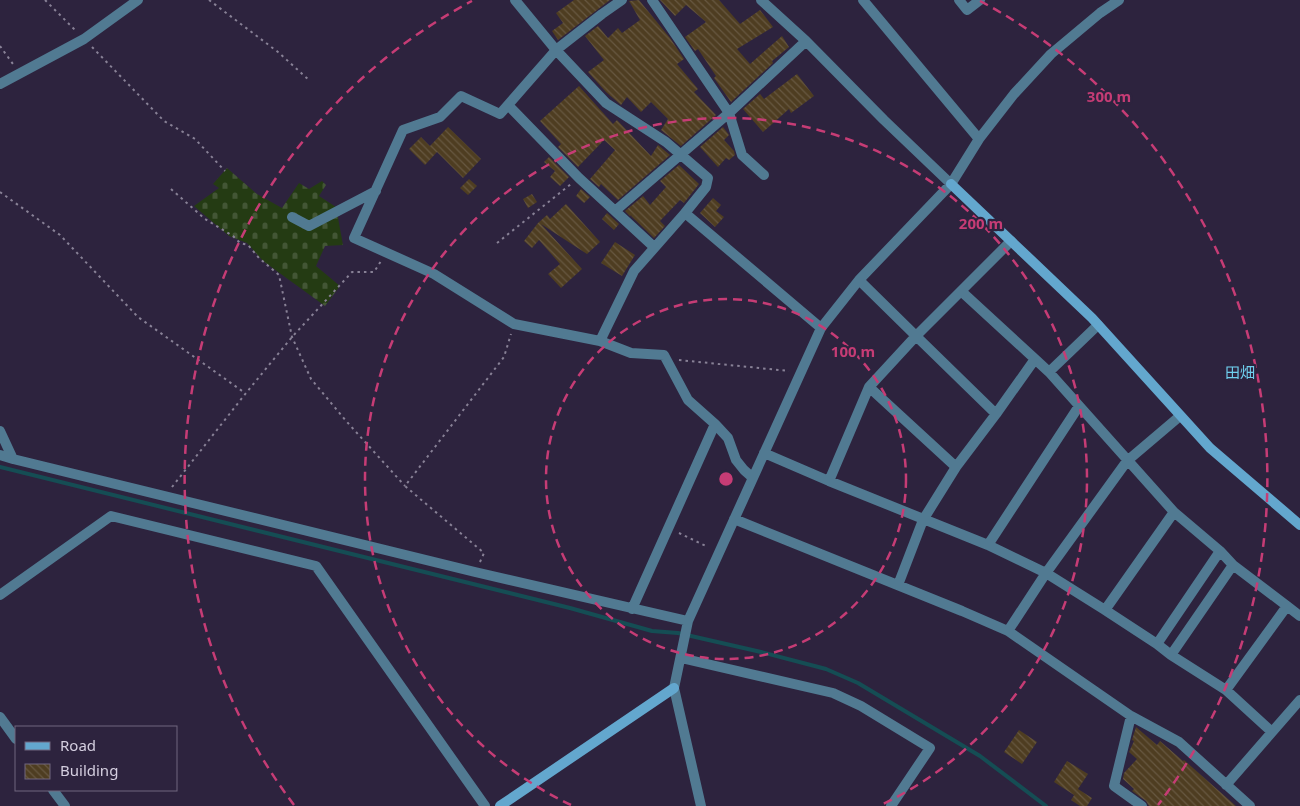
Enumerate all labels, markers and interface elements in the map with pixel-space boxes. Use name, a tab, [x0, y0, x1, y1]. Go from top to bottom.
text: 300 m	[1087, 86, 1131, 106]
text: 200 m	[959, 213, 1003, 233]
text: 100 m	[831, 341, 875, 361]
district label: 田畑	[1225, 362, 1255, 382]
centre of rings	[717, 470, 735, 488]
legend	[15, 726, 178, 791]
text: Road	[60, 735, 96, 755]
text: Building	[60, 760, 118, 780]

